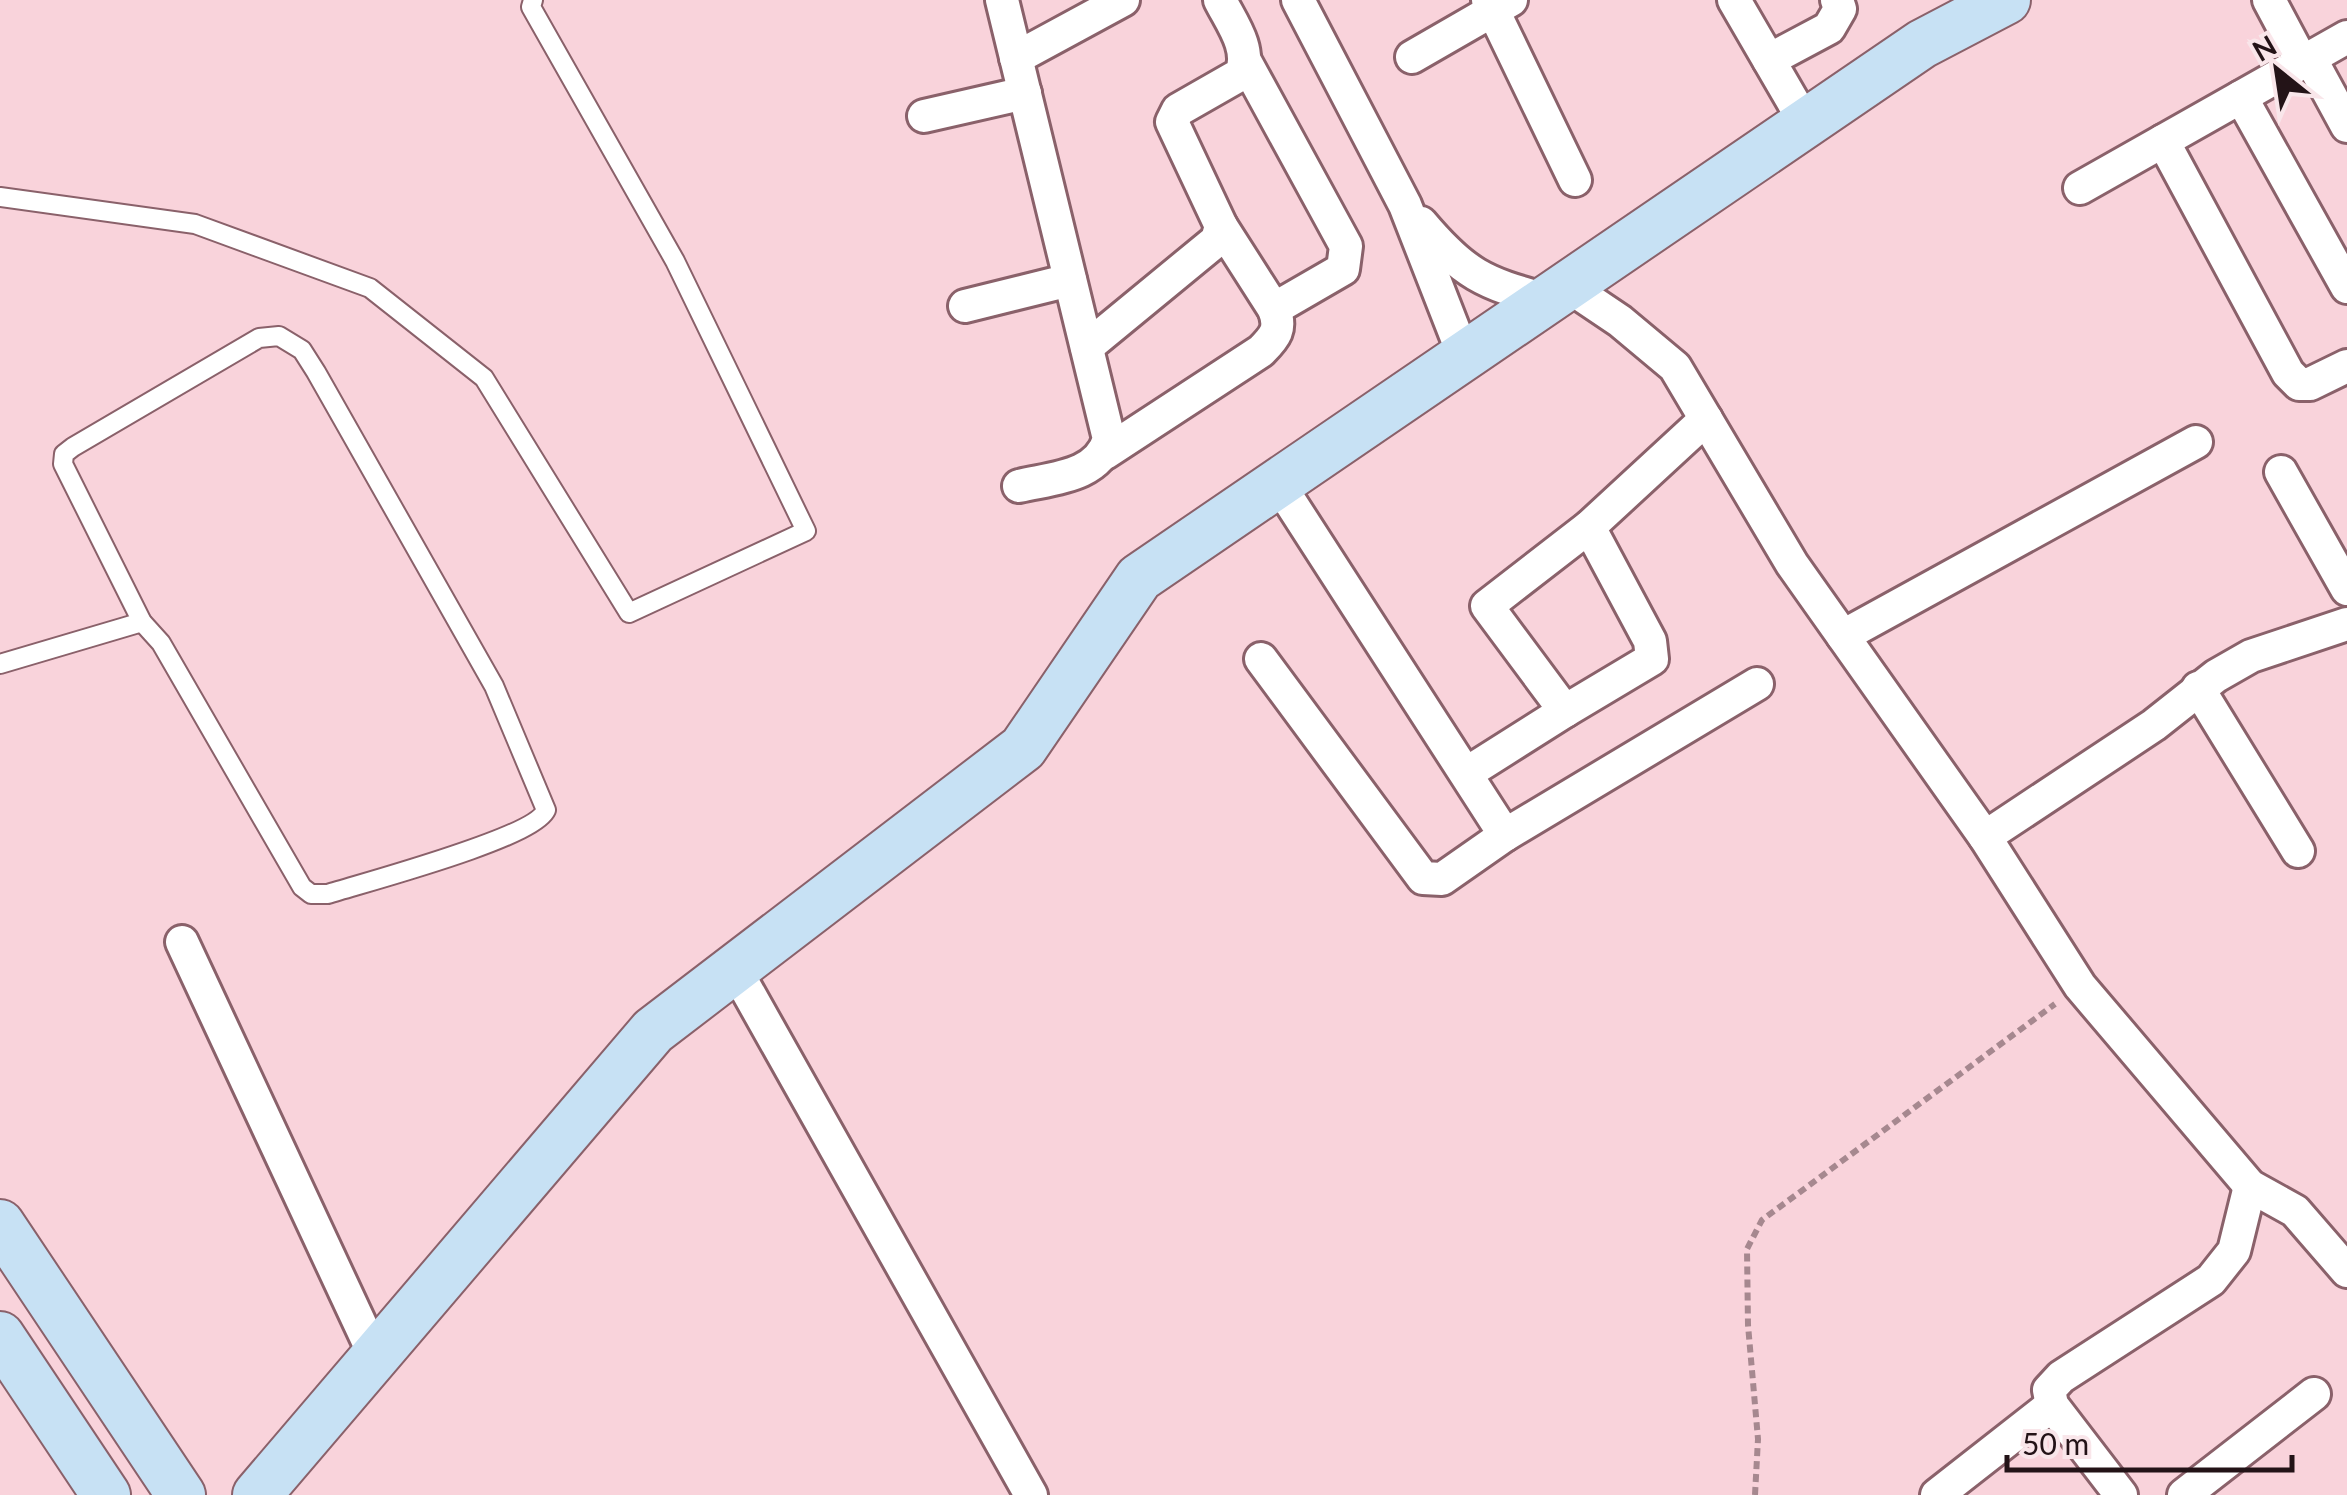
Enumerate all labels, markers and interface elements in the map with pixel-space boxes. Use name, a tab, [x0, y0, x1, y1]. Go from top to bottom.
north arrow	[2227, 20, 2327, 120]
text: N	[2246, 27, 2282, 68]
scale bar	[2007, 1410, 2292, 1472]
text: 50 m	[2022, 1425, 2089, 1461]

